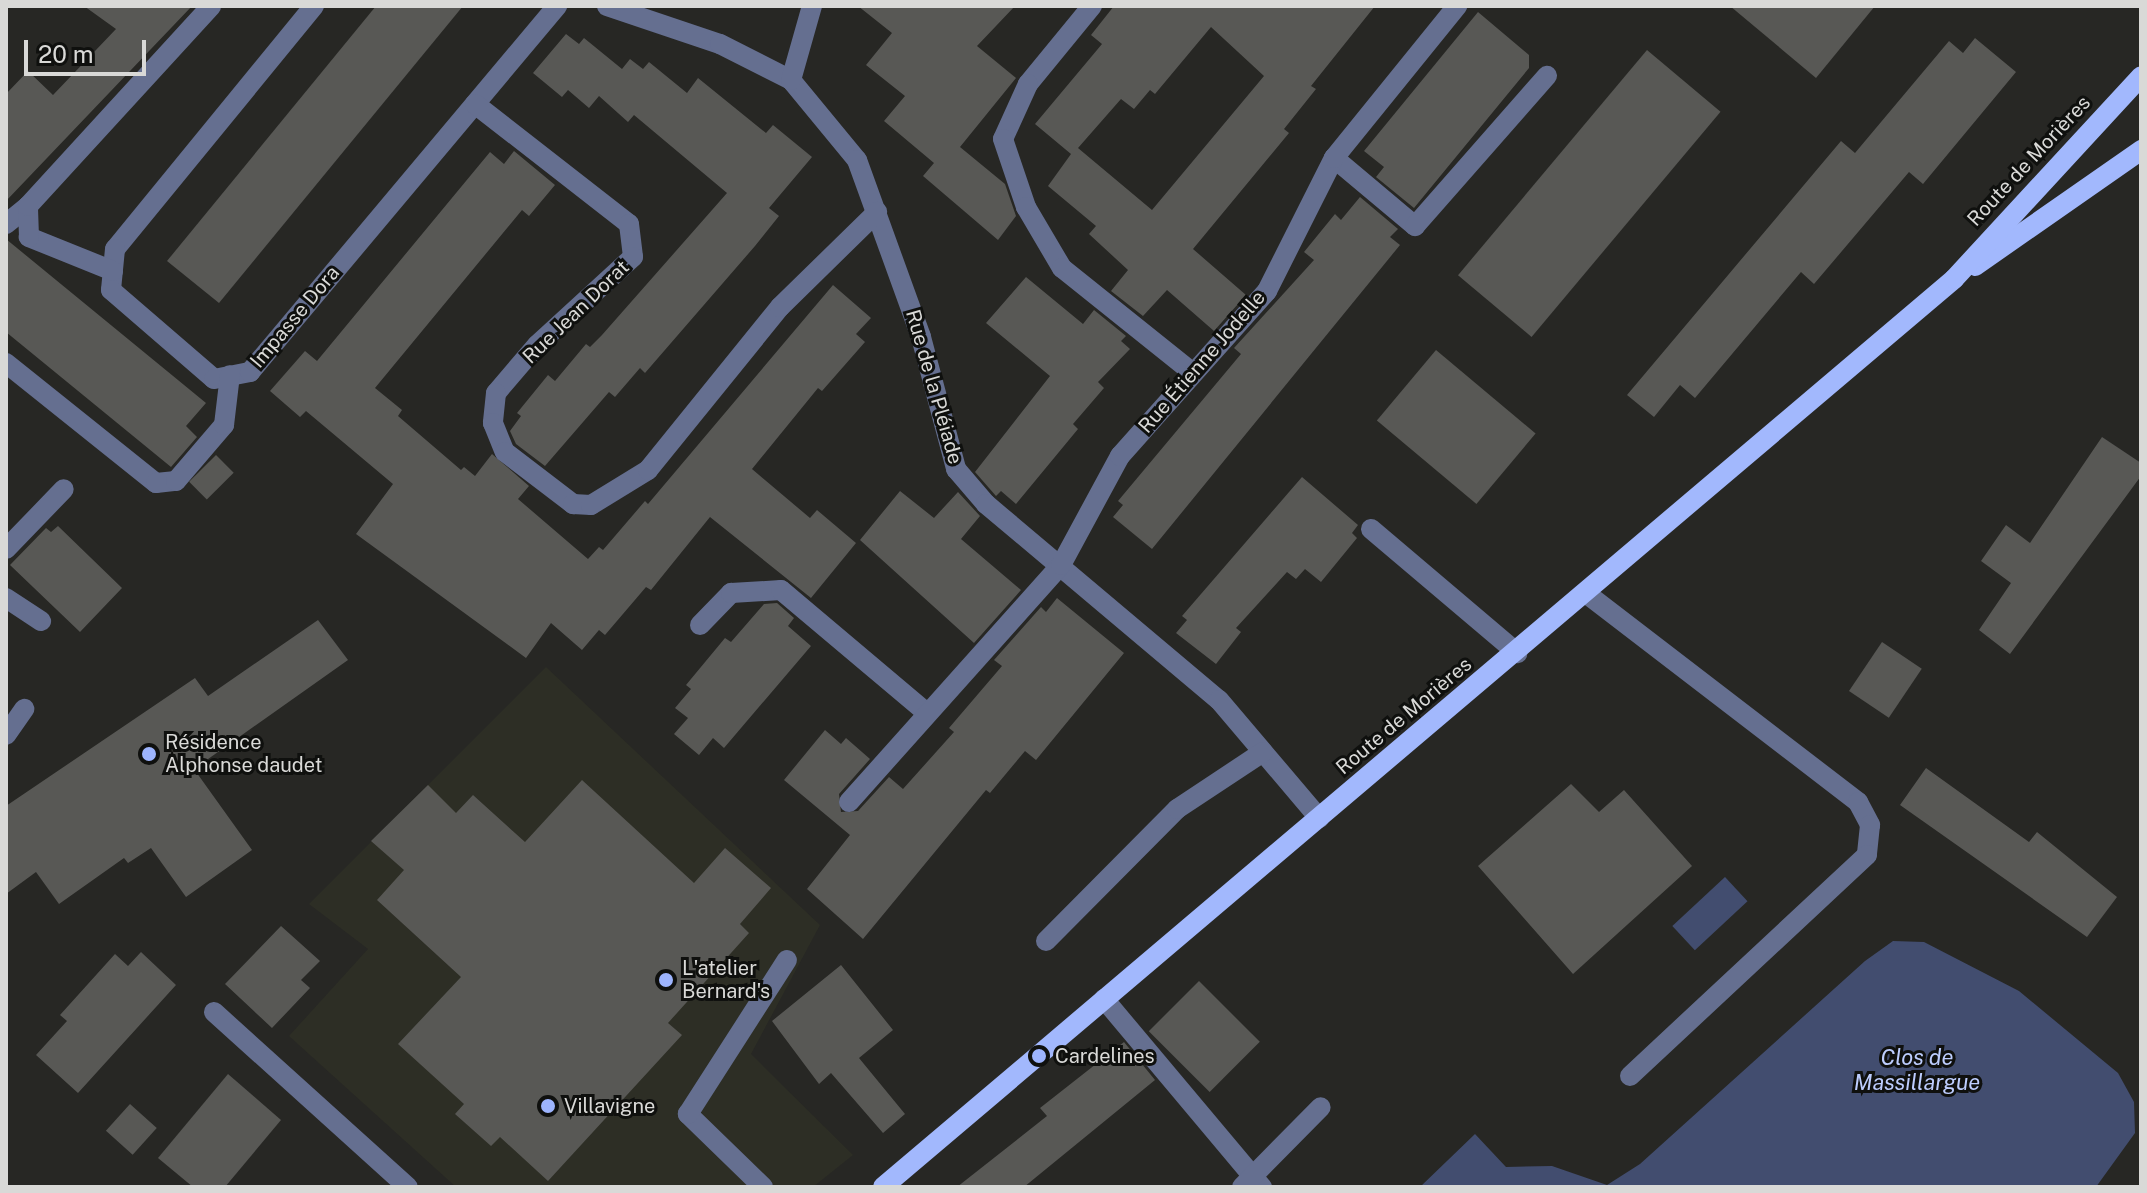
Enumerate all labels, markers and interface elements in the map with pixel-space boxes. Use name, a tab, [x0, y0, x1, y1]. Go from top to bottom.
scale bar	[28, 24, 150, 74]
text: 20 m	[38, 40, 94, 68]
street label: Route de Morières	[1962, 91, 2096, 231]
street label: Rue Jean Dorat	[518, 255, 634, 369]
street label: Impasse Dora	[245, 261, 345, 373]
street label: Rue Étienne Jodelle	[1133, 286, 1271, 438]
street label: Rue de la Pléiade	[900, 307, 968, 467]
street label: Route de Morières	[1331, 652, 1477, 780]
place label: Résidence Alphonse daudet	[165, 730, 323, 777]
marker: Résidence Alphonse daudet	[140, 745, 158, 763]
place label: L'atelier Bernard's	[682, 956, 770, 1003]
marker: L'atelier Bernard's	[657, 971, 675, 989]
place label: Cardelines	[1055, 1044, 1155, 1068]
water label: Clos de Massillargue	[1854, 1044, 1980, 1096]
marker: Cardelines	[1030, 1047, 1048, 1065]
place label: Villavigne	[564, 1094, 655, 1118]
marker: Villavigne	[539, 1097, 557, 1115]

